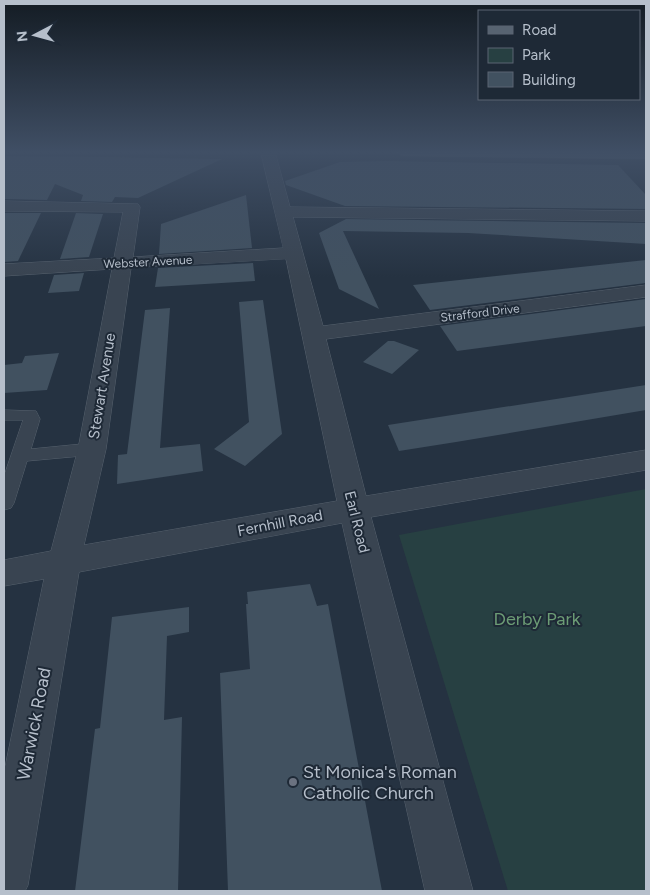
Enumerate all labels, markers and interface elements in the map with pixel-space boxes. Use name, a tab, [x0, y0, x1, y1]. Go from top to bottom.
north arrow	[10, 10, 60, 60]
legend	[478, 10, 640, 100]
text: Road	[522, 21, 557, 39]
text: N	[14, 30, 32, 43]
text: Park	[522, 46, 551, 64]
text: Building	[522, 71, 576, 89]
street label: Webster Avenue	[103, 253, 193, 271]
street label: Strafford Drive	[440, 301, 521, 325]
street label: Stewart Avenue	[85, 332, 119, 440]
street label: Earl Road	[341, 489, 373, 555]
street label: Fernhill Road	[236, 506, 324, 540]
park label: Derby Park	[494, 608, 581, 630]
street label: Warwick Road	[12, 666, 56, 782]
place label: St Monica's Roman Catholic Church	[303, 761, 457, 804]
marker: St Monica's Roman Catholic Church	[287, 776, 299, 788]

